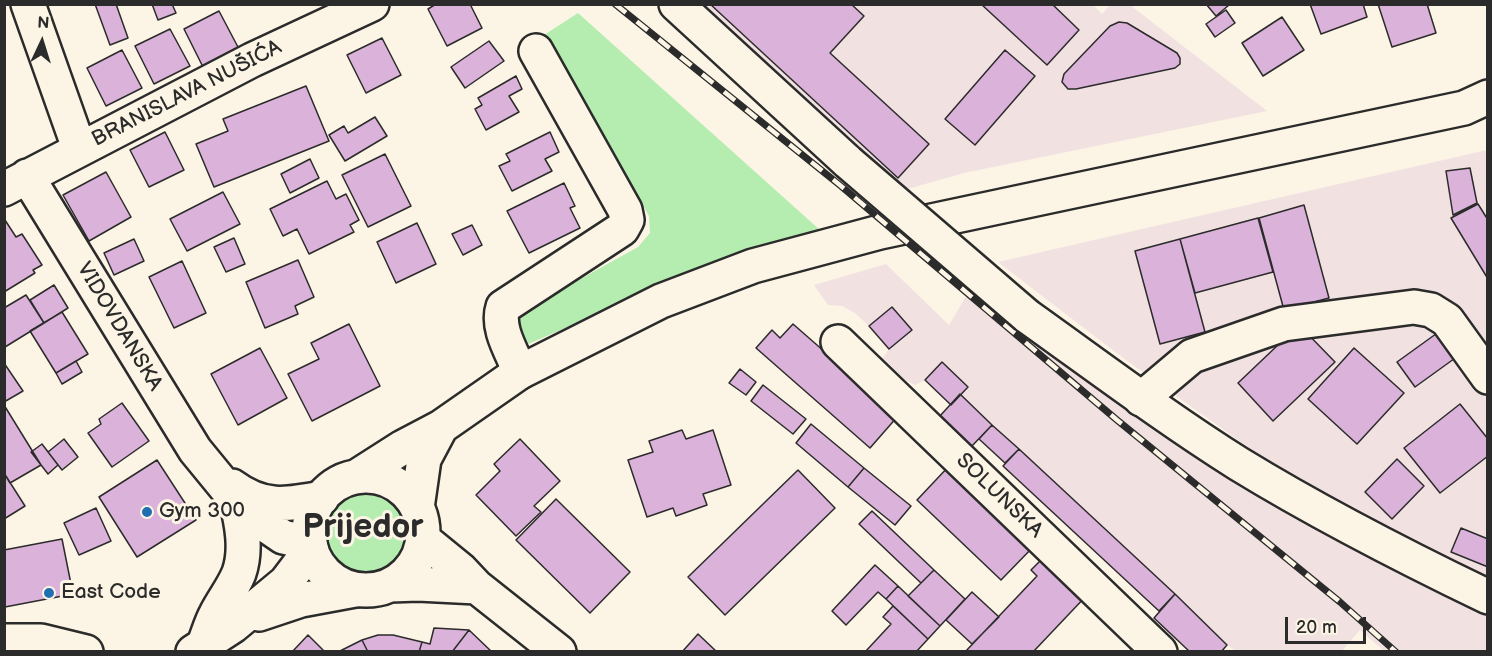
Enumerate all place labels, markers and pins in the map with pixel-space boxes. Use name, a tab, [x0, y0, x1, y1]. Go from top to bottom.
place label: Gym 300	[159, 499, 245, 525]
marker: Gym 300	[140, 505, 154, 519]
place label: East Code	[61, 580, 161, 606]
marker: East Code	[42, 586, 56, 600]

